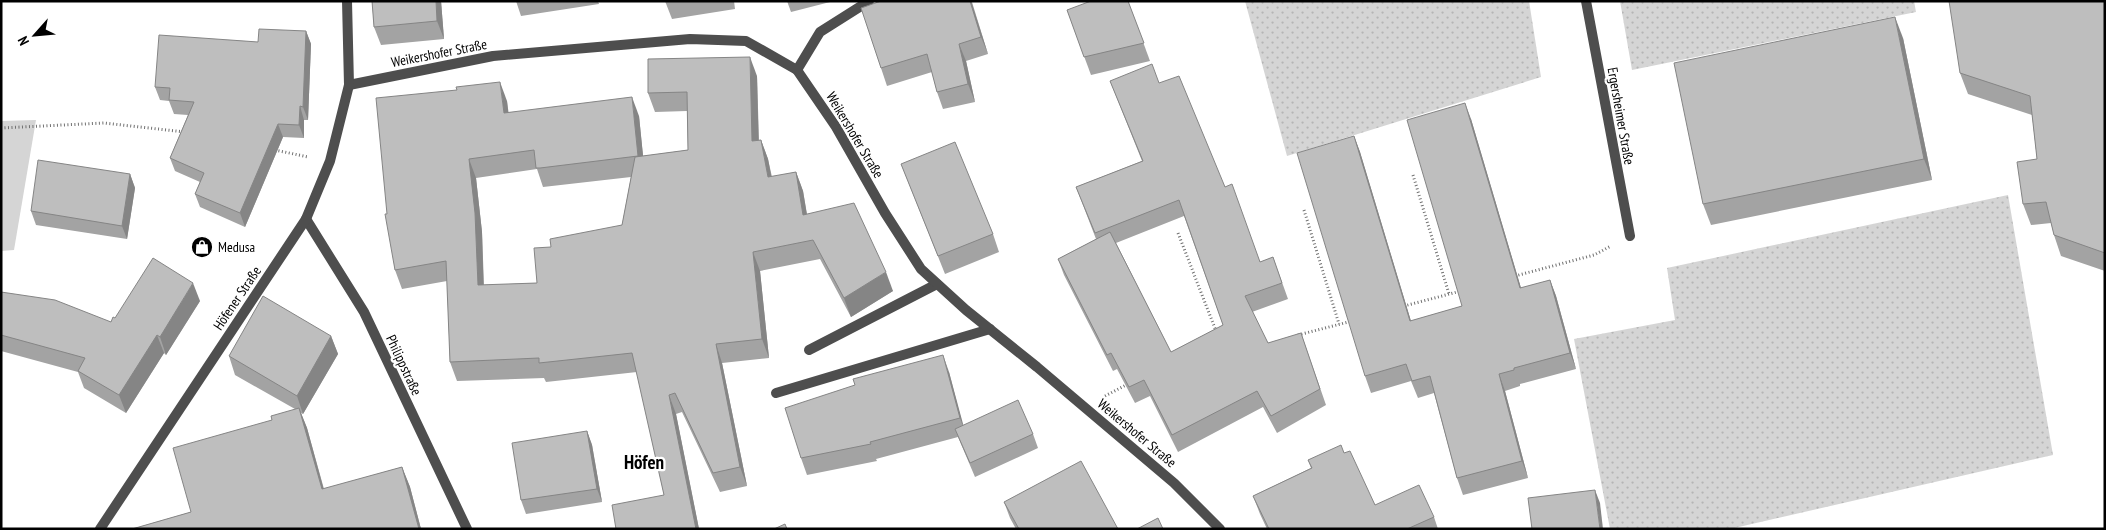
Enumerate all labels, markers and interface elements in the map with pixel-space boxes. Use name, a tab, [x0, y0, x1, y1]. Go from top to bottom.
north arrow	[10, 10, 60, 60]
text: N	[14, 33, 33, 48]
street label: Weikershofer Straße	[389, 35, 489, 71]
street label: Ergersheimer Straße	[1604, 66, 1638, 166]
street label: Weikershofer Straße	[822, 89, 888, 182]
shop icon: Medusa	[190, 235, 214, 259]
place label: Medusa	[218, 238, 255, 256]
street label: Höfener Straße	[209, 262, 265, 333]
street label: Philippstraße	[382, 332, 426, 398]
street label: Weikershofer Straße	[1094, 395, 1180, 471]
district label: Höfen	[624, 450, 664, 474]

